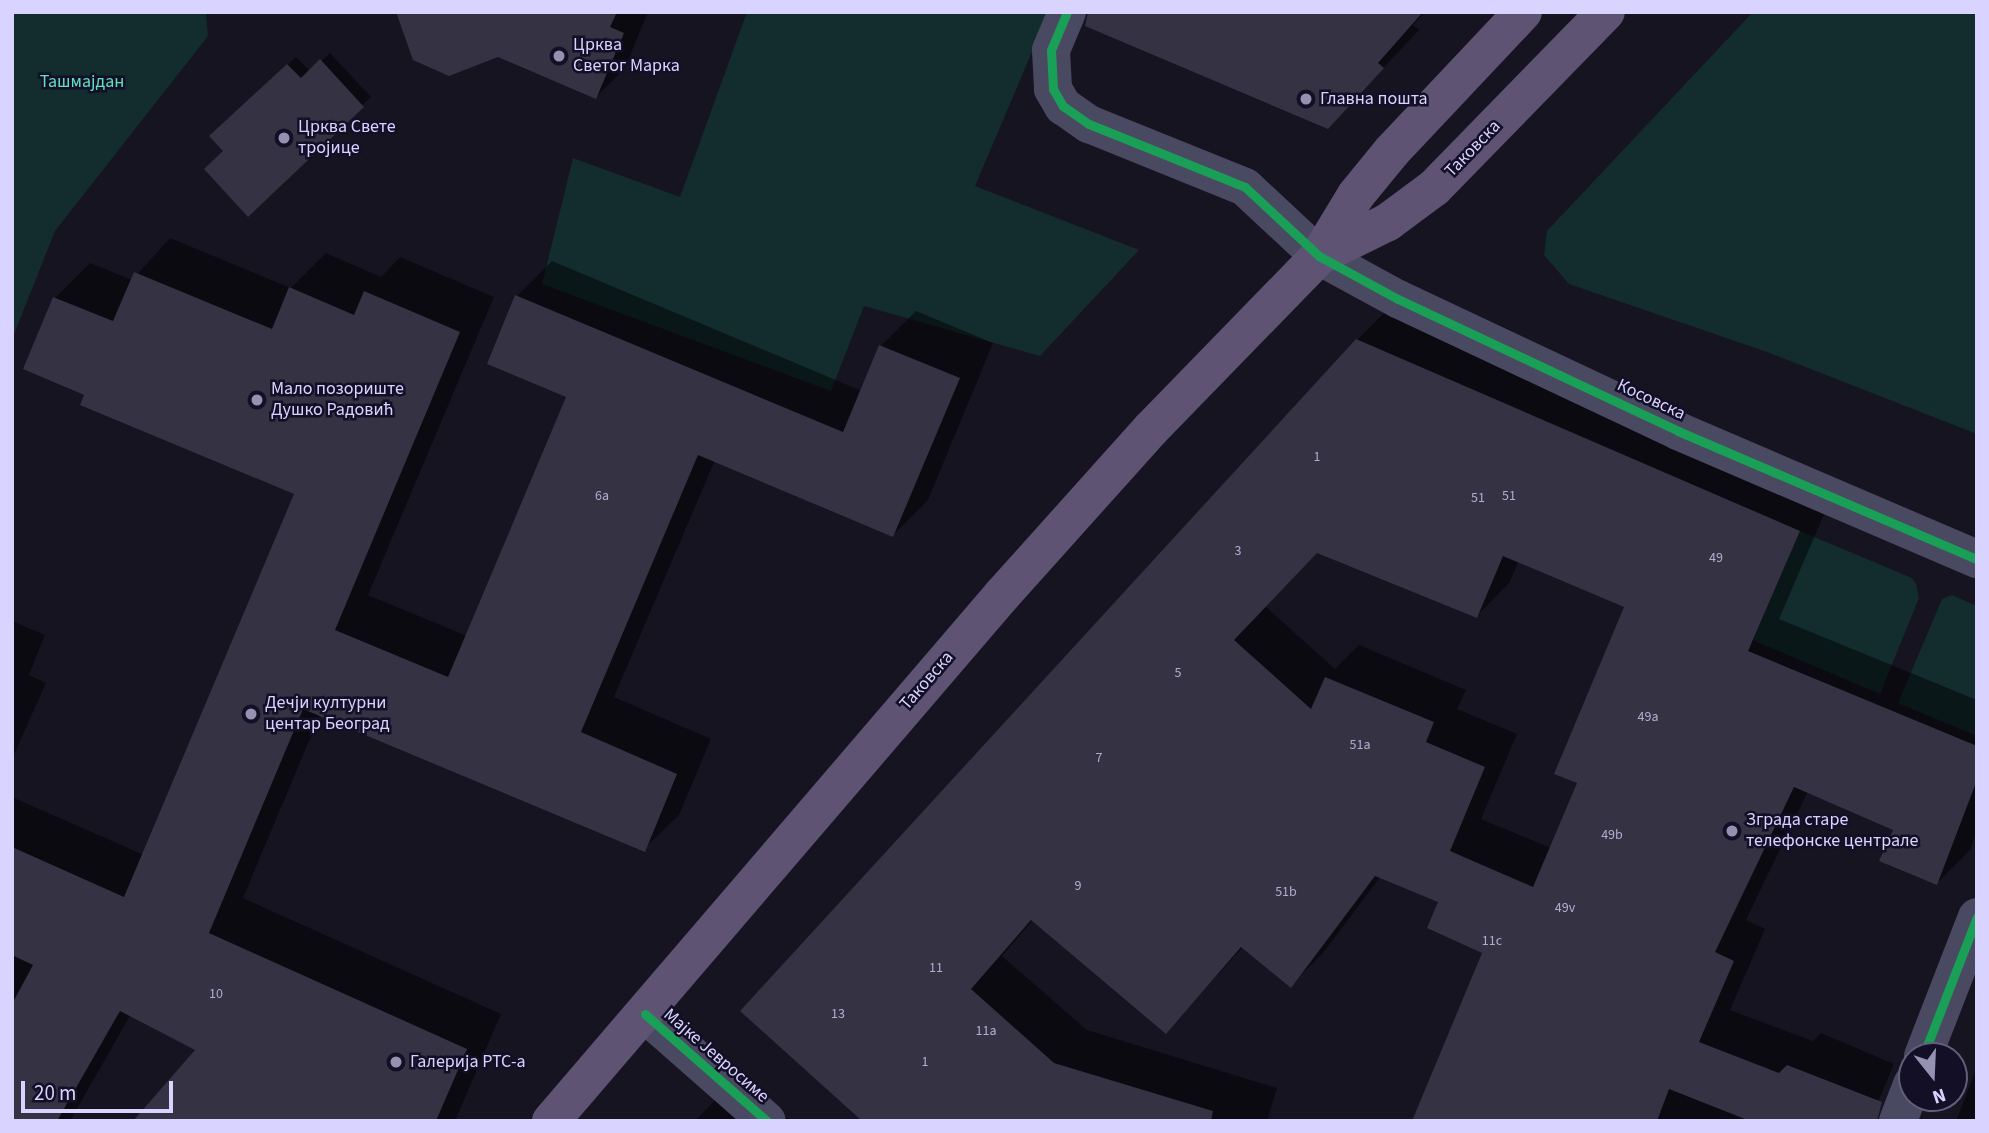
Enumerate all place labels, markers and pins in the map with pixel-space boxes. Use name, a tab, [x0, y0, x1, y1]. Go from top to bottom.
place label: Црква Светог Марка	[573, 35, 680, 78]
marker: Црква Светог Марка	[551, 48, 567, 64]
place label: Главна пошта	[1320, 88, 1428, 110]
marker: Главна пошта	[1298, 91, 1314, 107]
place label: Црква Свете тројице	[298, 117, 396, 160]
marker: Црква Свете тројице	[276, 130, 292, 146]
place label: Мало позориште Душко Радовић	[271, 379, 404, 422]
marker: Мало позориште Душко Радовић	[249, 392, 265, 408]
place label: Дечји културни центар Београд	[265, 693, 390, 736]
marker: Дечји културни центар Београд	[243, 706, 259, 722]
place label: Зграда старе телефонске централе	[1746, 810, 1919, 852]
marker: Зграда старе телефонске централе	[1724, 823, 1740, 839]
place label: Галерија РТС-а	[410, 1051, 526, 1073]
marker: Галерија РТС-а	[388, 1054, 404, 1070]

